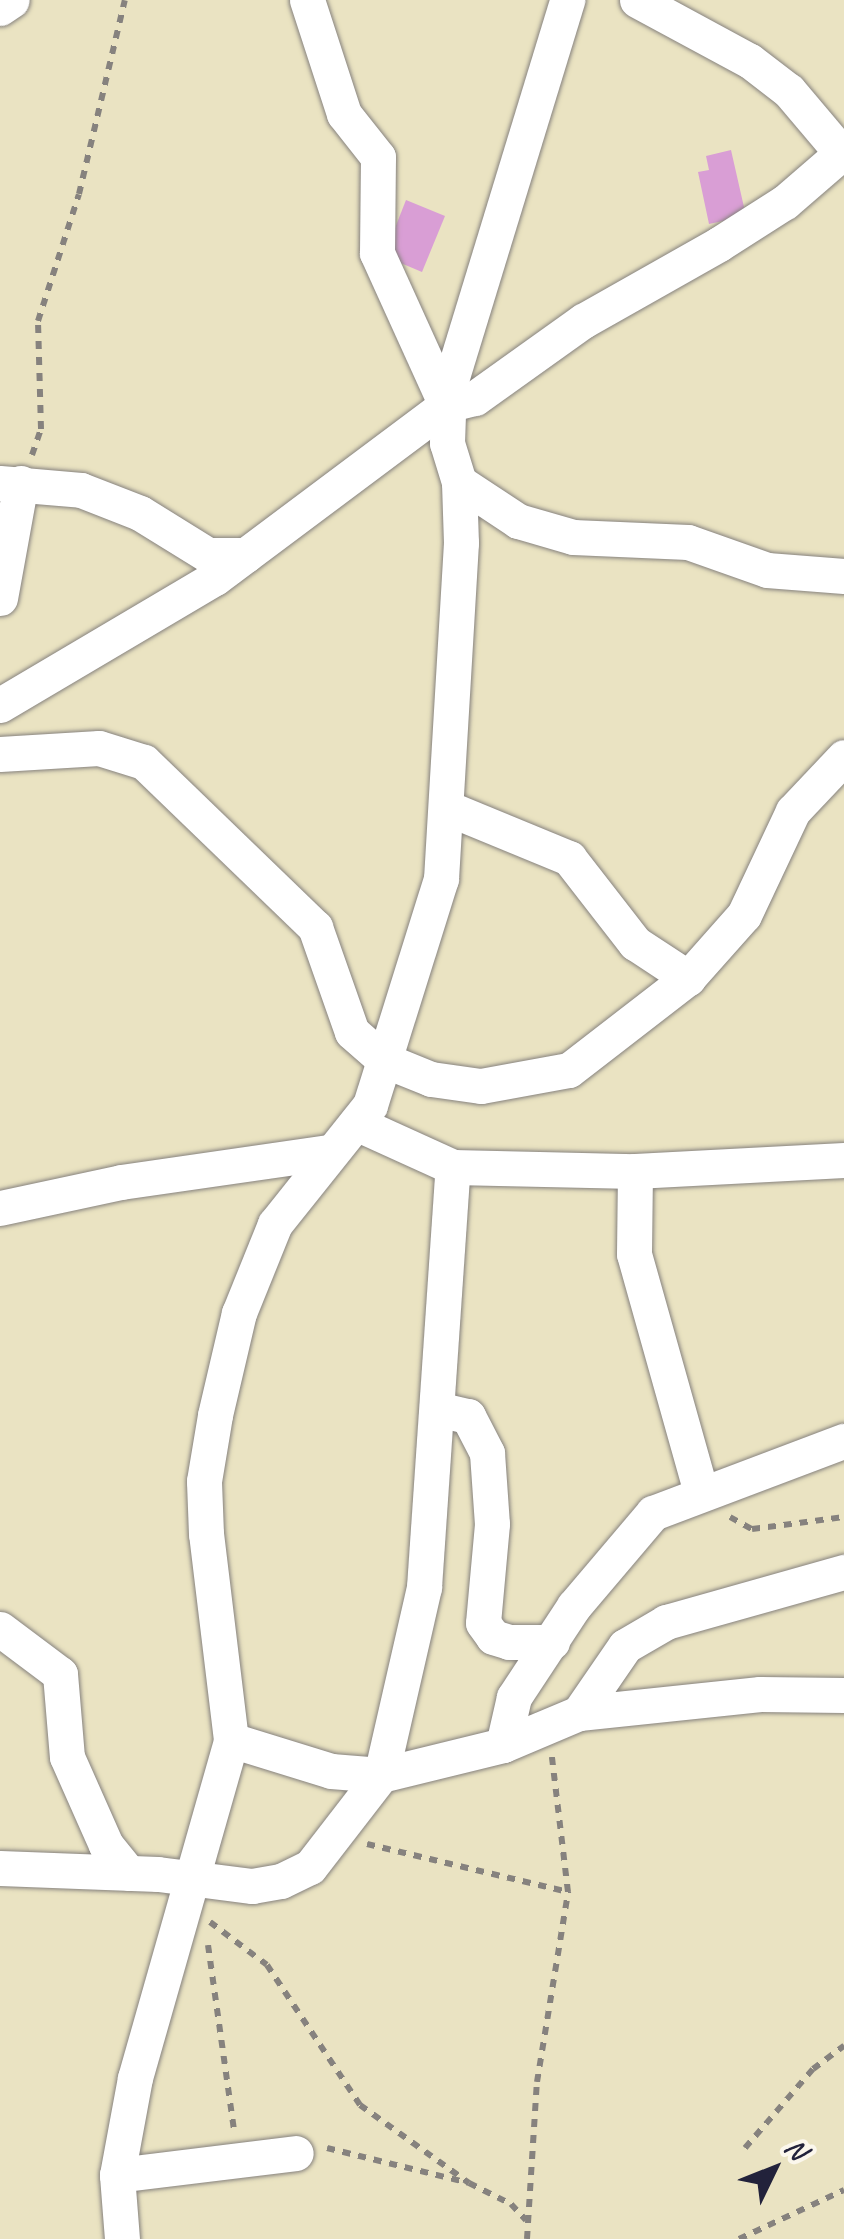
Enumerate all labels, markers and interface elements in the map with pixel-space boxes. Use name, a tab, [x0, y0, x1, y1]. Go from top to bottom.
north arrow	[724, 2119, 824, 2219]
text: N	[778, 2130, 815, 2166]

